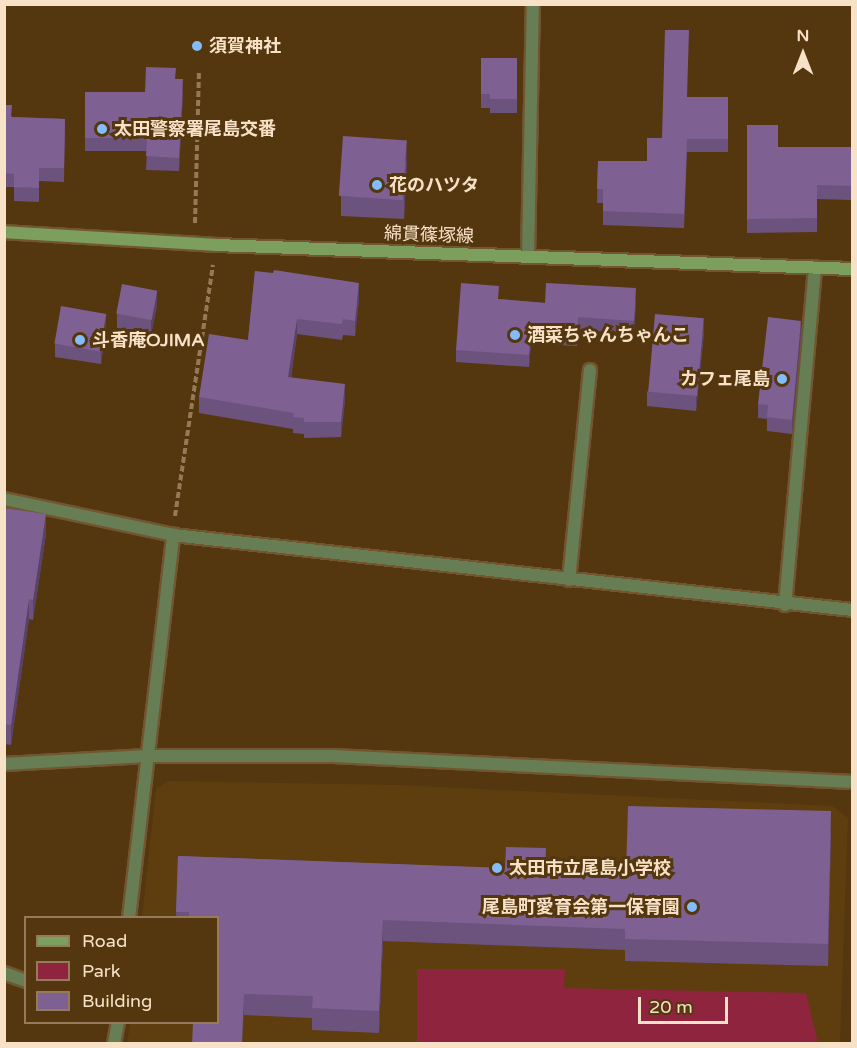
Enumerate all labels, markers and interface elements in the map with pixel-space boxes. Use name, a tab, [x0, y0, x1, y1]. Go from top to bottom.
north arrow	[773, 24, 833, 84]
text: N	[797, 26, 809, 46]
place label: 須賀神社	[209, 35, 281, 57]
marker: 須賀神社	[190, 39, 204, 53]
place label: 太田警察署尾島交番	[114, 118, 276, 140]
marker: 太田警察署尾島交番	[95, 122, 109, 136]
place label: 花のハツタ	[389, 174, 479, 196]
marker: 花のハツタ	[370, 178, 384, 192]
street label: 綿貫篠塚線	[384, 223, 474, 247]
place label: 酒菜ちゃんちゃんこ	[527, 324, 689, 346]
marker: 酒菜ちゃんちゃんこ	[508, 328, 522, 342]
place label: 斗香庵OJIMA	[92, 329, 205, 351]
marker: 斗香庵OJIMA	[73, 333, 87, 347]
place label: カフェ尾島	[680, 368, 770, 390]
marker: カフェ尾島	[775, 372, 789, 386]
place label: 太田市立尾島小学校	[509, 857, 671, 879]
marker: 太田市立尾島小学校	[490, 861, 504, 875]
place label: 尾島町愛育会第一保育園	[482, 896, 680, 918]
marker: 尾島町愛育会第一保育園	[685, 900, 699, 914]
legend	[24, 916, 219, 1024]
text: Road	[82, 930, 127, 952]
text: Park	[82, 960, 120, 982]
scale bar	[641, 985, 731, 1023]
text: Building	[82, 990, 152, 1012]
text: 20 m	[649, 996, 693, 1018]

